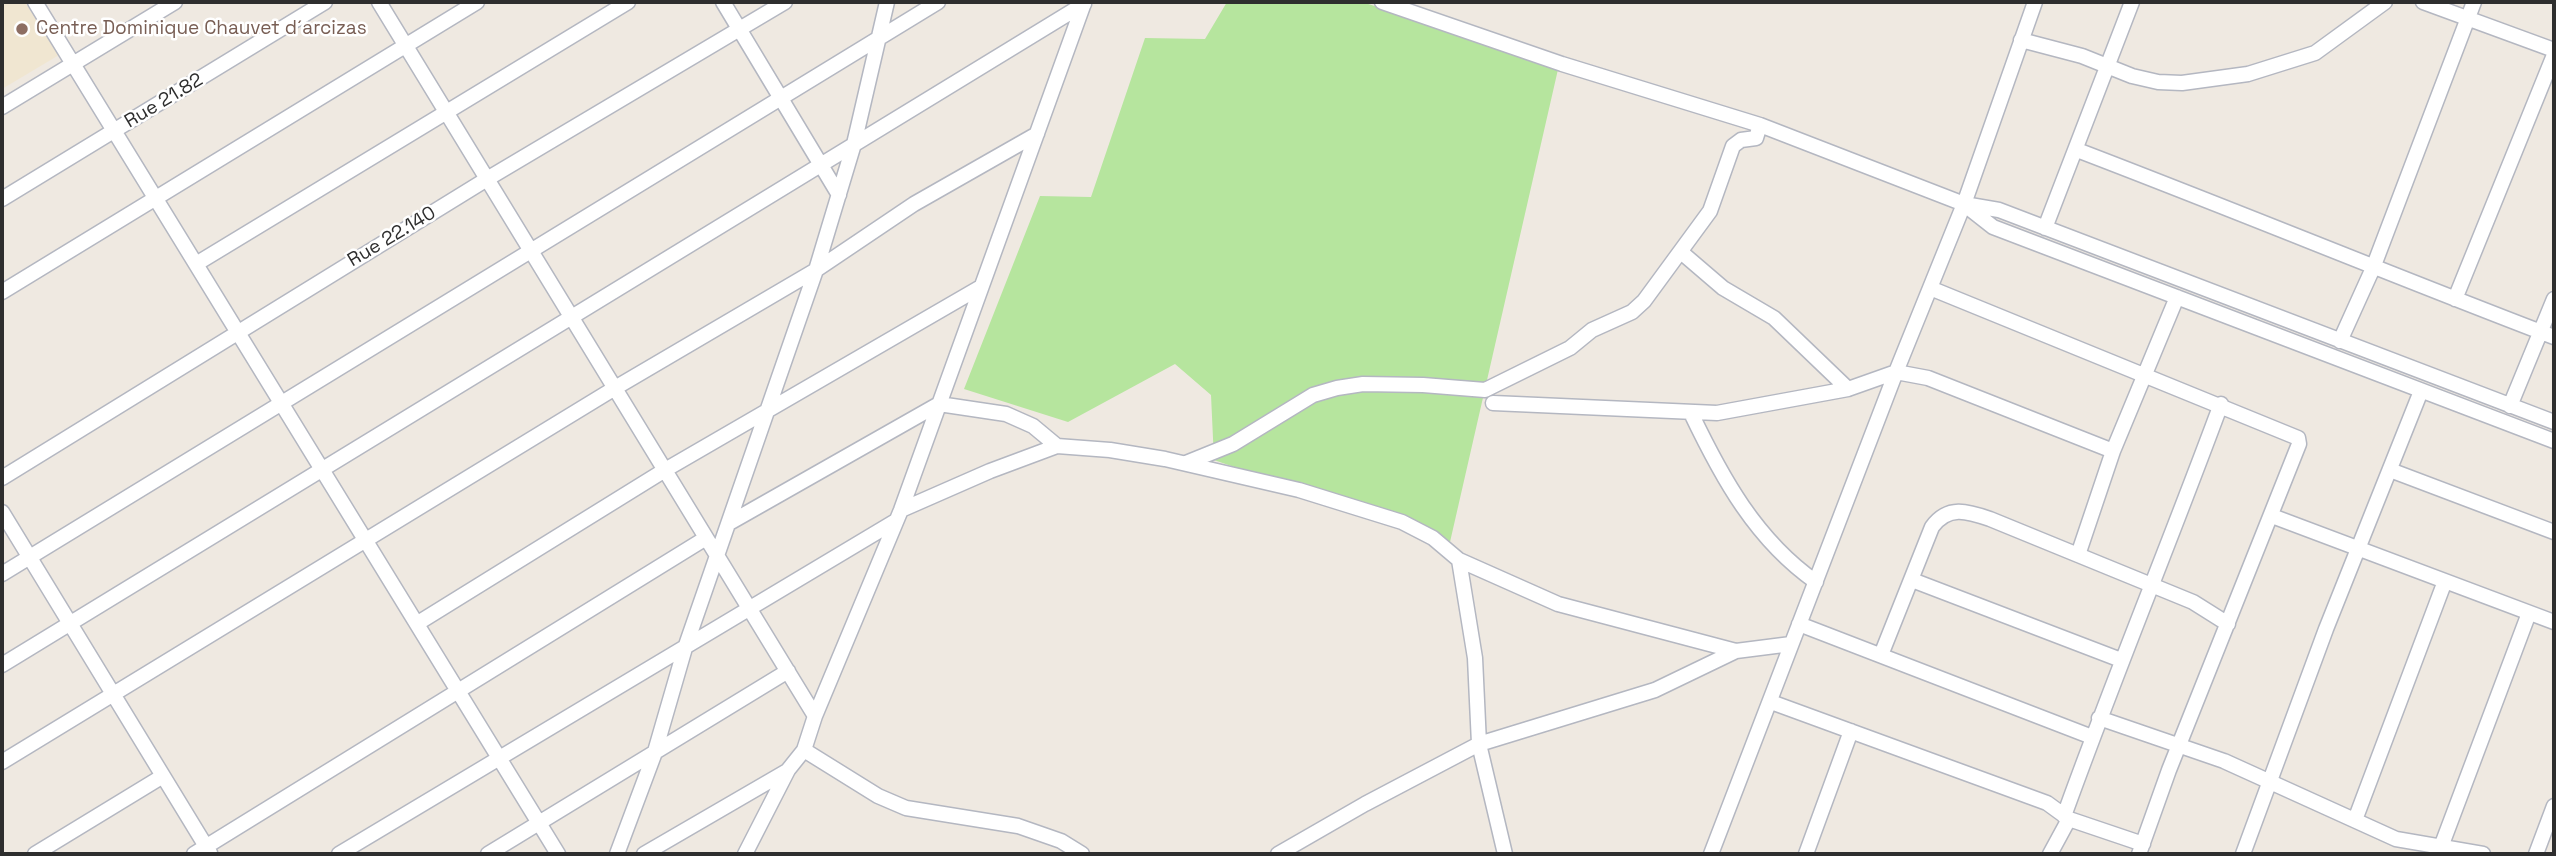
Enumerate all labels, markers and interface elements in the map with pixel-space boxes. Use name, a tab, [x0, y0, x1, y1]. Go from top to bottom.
place label: Centre Dominique Chauvet d´arcizas	[36, 18, 367, 40]
marker: Centre Dominique Chauvet d´arcizas	[14, 21, 30, 37]
street label: Rue 21.82	[121, 69, 207, 133]
street label: Rue 22.140	[344, 202, 440, 272]

